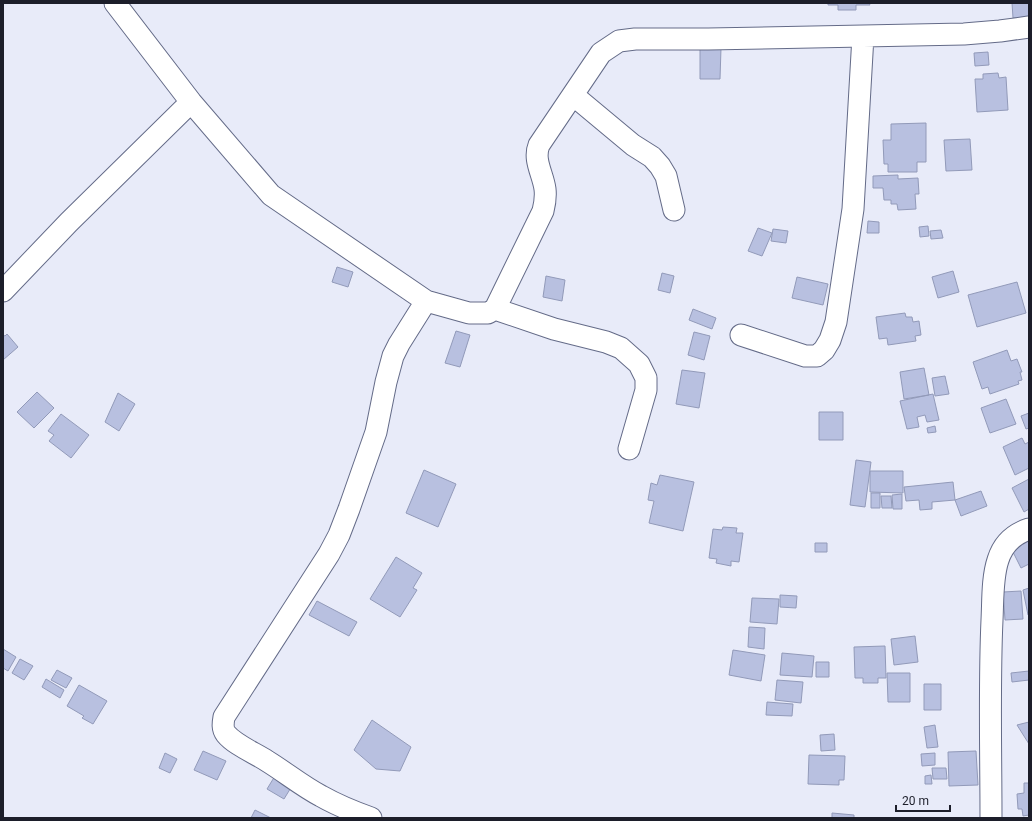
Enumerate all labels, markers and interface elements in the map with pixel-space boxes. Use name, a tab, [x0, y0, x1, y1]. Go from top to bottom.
scale bar	[896, 787, 950, 813]
text: 20 m	[902, 794, 929, 808]

